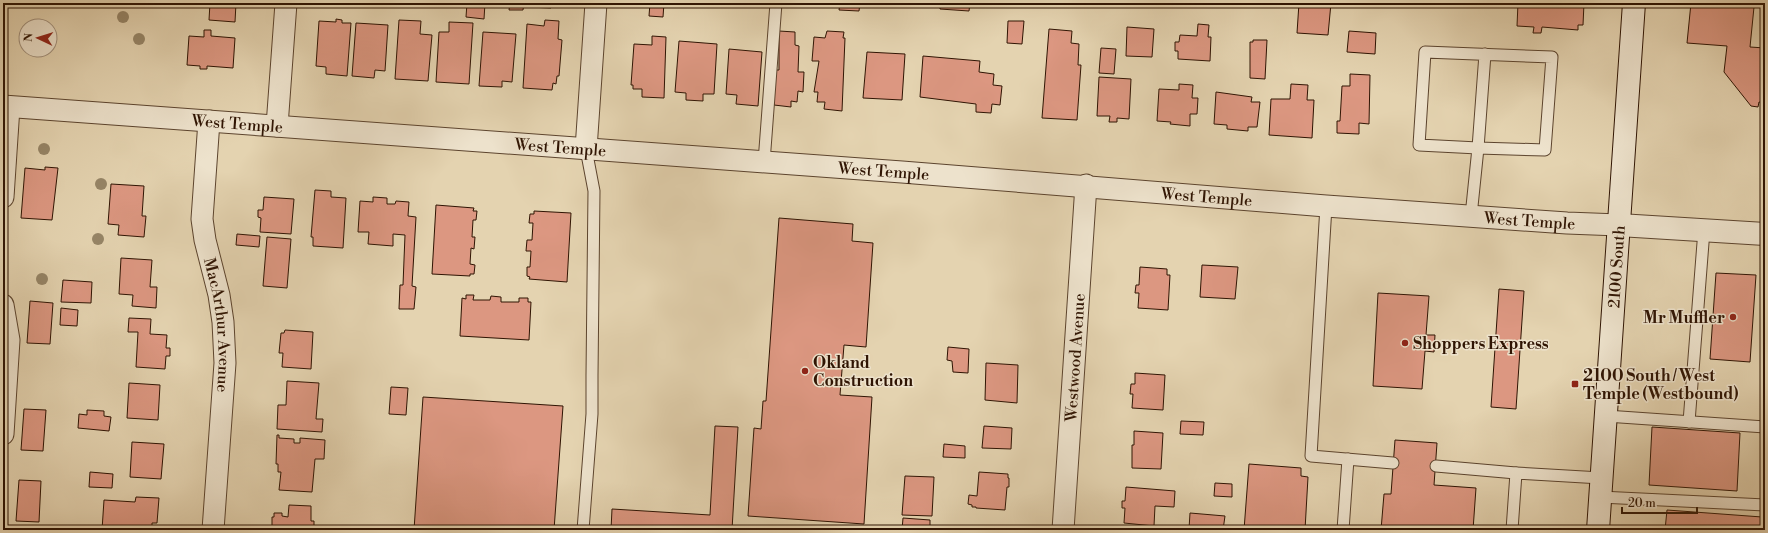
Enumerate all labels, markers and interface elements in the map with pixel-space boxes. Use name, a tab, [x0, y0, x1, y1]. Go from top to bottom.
north arrow	[18, 18, 58, 58]
text: N	[22, 32, 36, 42]
street label: West Temple	[190, 111, 284, 138]
street label: West Temple	[513, 135, 607, 161]
street label: West Temple	[836, 158, 930, 185]
street label: West Temple	[1159, 184, 1253, 211]
street label: West Temple	[1482, 208, 1576, 234]
street label: 2100 South	[1604, 224, 1630, 309]
street label: MacArthur Avenue	[199, 256, 234, 393]
street label: Westwood Avenue	[1061, 293, 1090, 423]
place label: Mr Muffler	[1643, 308, 1725, 328]
marker: Mr Muffler	[1728, 312, 1738, 322]
place label: Shoppers Express	[1413, 334, 1549, 354]
marker: Shoppers Express	[1400, 338, 1410, 348]
place label: Okland Construction	[813, 353, 913, 391]
marker: Okland Construction	[800, 366, 810, 376]
place label: 2100 South / West Temple (Westbound)	[1583, 366, 1738, 404]
marker: 2100 South / West Temple (Westbound)	[1570, 379, 1580, 389]
scale bar	[1622, 489, 1697, 515]
text: 20 m	[1628, 496, 1656, 511]

